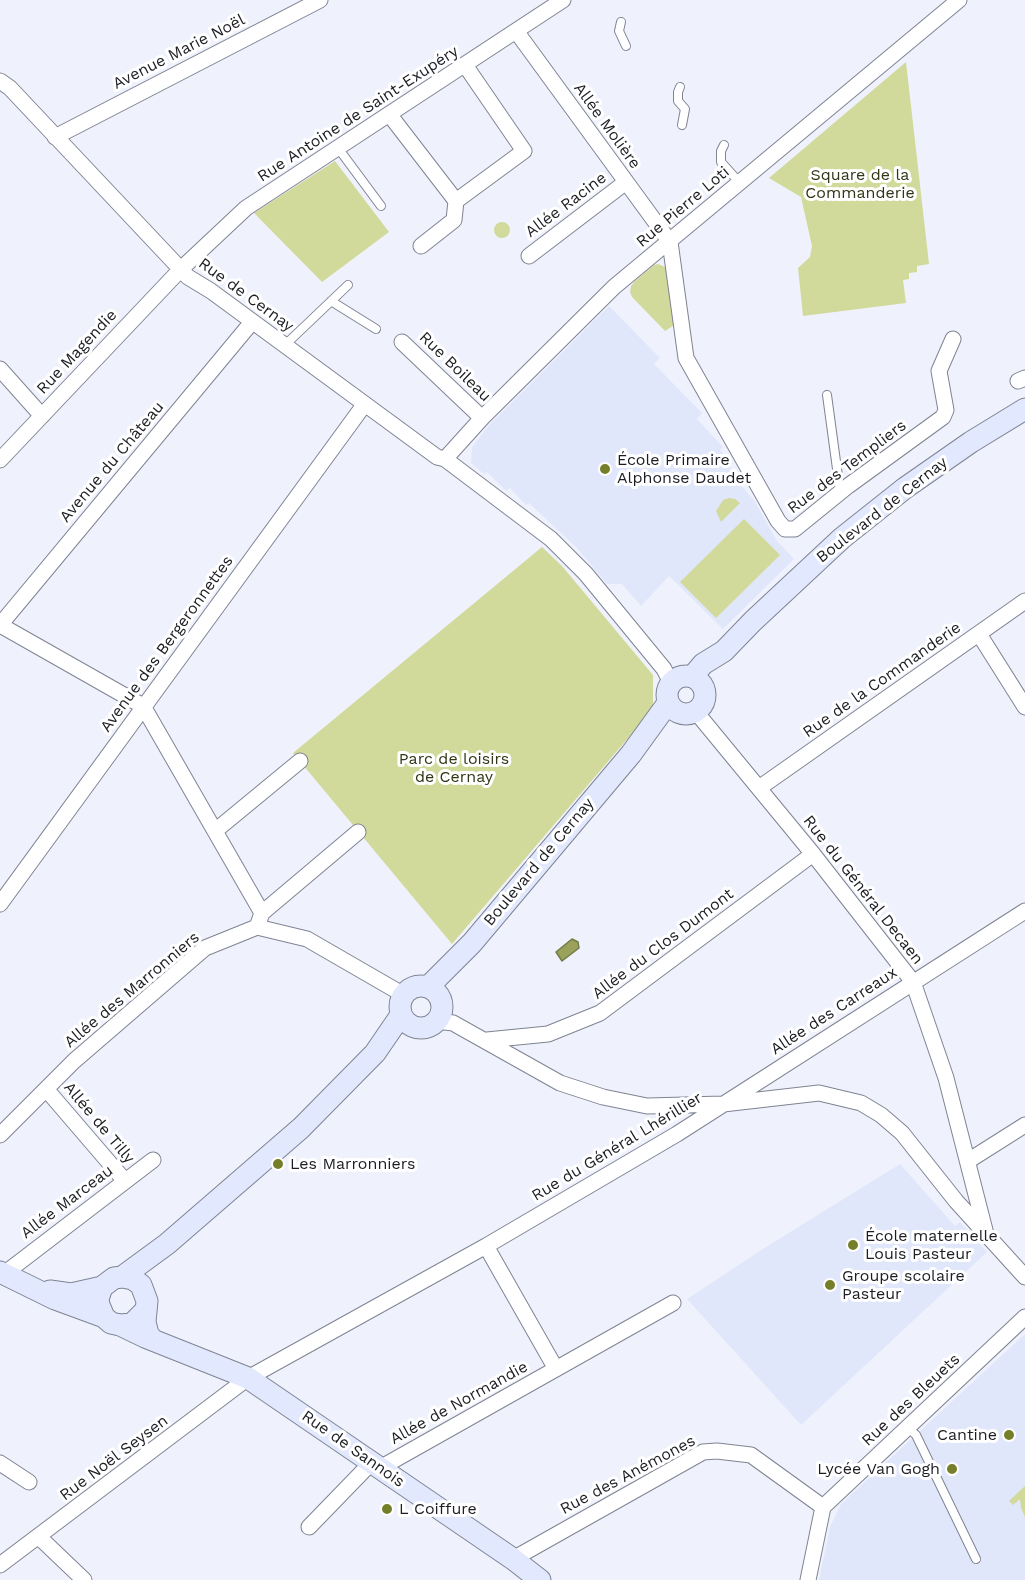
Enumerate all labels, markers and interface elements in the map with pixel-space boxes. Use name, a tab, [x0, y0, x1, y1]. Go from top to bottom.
street label: Avenue Marie Noël	[110, 10, 248, 94]
street label: Rue Antoine de Saint-Exupéry	[254, 42, 462, 186]
street label: Allée Molière	[569, 79, 645, 173]
street label: Rue Pierre Loti	[633, 163, 733, 251]
park label: Square de la Commanderie	[805, 165, 915, 203]
street label: Allée Racine	[522, 168, 610, 242]
street label: Rue de Cernay	[195, 254, 297, 336]
street label: Rue Magendie	[33, 306, 121, 398]
street label: Rue Boileau	[415, 328, 495, 406]
street label: Avenue du Château	[56, 398, 168, 526]
street label: Rue des Templiers	[784, 416, 910, 518]
place label: École Primaire Alphonse Daudet	[617, 450, 751, 488]
street label: Boulevard de Cernay	[813, 453, 951, 567]
marker: École Primaire Alphonse Daudet	[598, 462, 612, 476]
street label: Avenue des Bergeronnettes	[96, 552, 238, 736]
street label: Rue de la Commanderie	[799, 618, 965, 742]
park label: Parc de loisirs de Cernay	[399, 749, 509, 787]
street label: Boulevard de Cernay	[480, 794, 598, 930]
street label: Rue du Général Decaen	[799, 812, 927, 968]
street label: Allée du Clos Dumont	[589, 885, 737, 1003]
street label: Allée des Marronniers	[61, 928, 203, 1052]
street label: Allée des Carreaux	[767, 963, 901, 1059]
street label: Allée de Tilly	[59, 1078, 139, 1168]
street label: Rue du Général Lhérillier	[528, 1088, 706, 1206]
place label: Les Marronniers	[290, 1154, 415, 1174]
marker: Les Marronniers	[271, 1157, 285, 1171]
street label: Allée Marceau	[17, 1161, 117, 1243]
place label: École maternelle Louis Pasteur	[865, 1226, 998, 1264]
marker: École maternelle Louis Pasteur	[846, 1238, 860, 1252]
place label: Groupe scolaire Pasteur	[842, 1266, 965, 1304]
marker: Groupe scolaire Pasteur	[823, 1278, 837, 1292]
street label: Rue des Bleuets	[858, 1350, 964, 1450]
street label: Allée de Normandie	[387, 1357, 531, 1449]
street label: Rue de Sannois	[298, 1406, 408, 1492]
street label: Rue Noël Seysen	[56, 1411, 172, 1505]
place label: Cantine	[937, 1425, 997, 1445]
marker: Cantine	[1002, 1428, 1016, 1442]
street label: Rue des Anémones	[557, 1431, 699, 1519]
place label: Lycée Van Gogh	[817, 1459, 940, 1479]
marker: Lycée Van Gogh	[945, 1462, 959, 1476]
place label: L Coiffure	[399, 1499, 477, 1519]
marker: L Coiffure	[380, 1502, 394, 1516]

